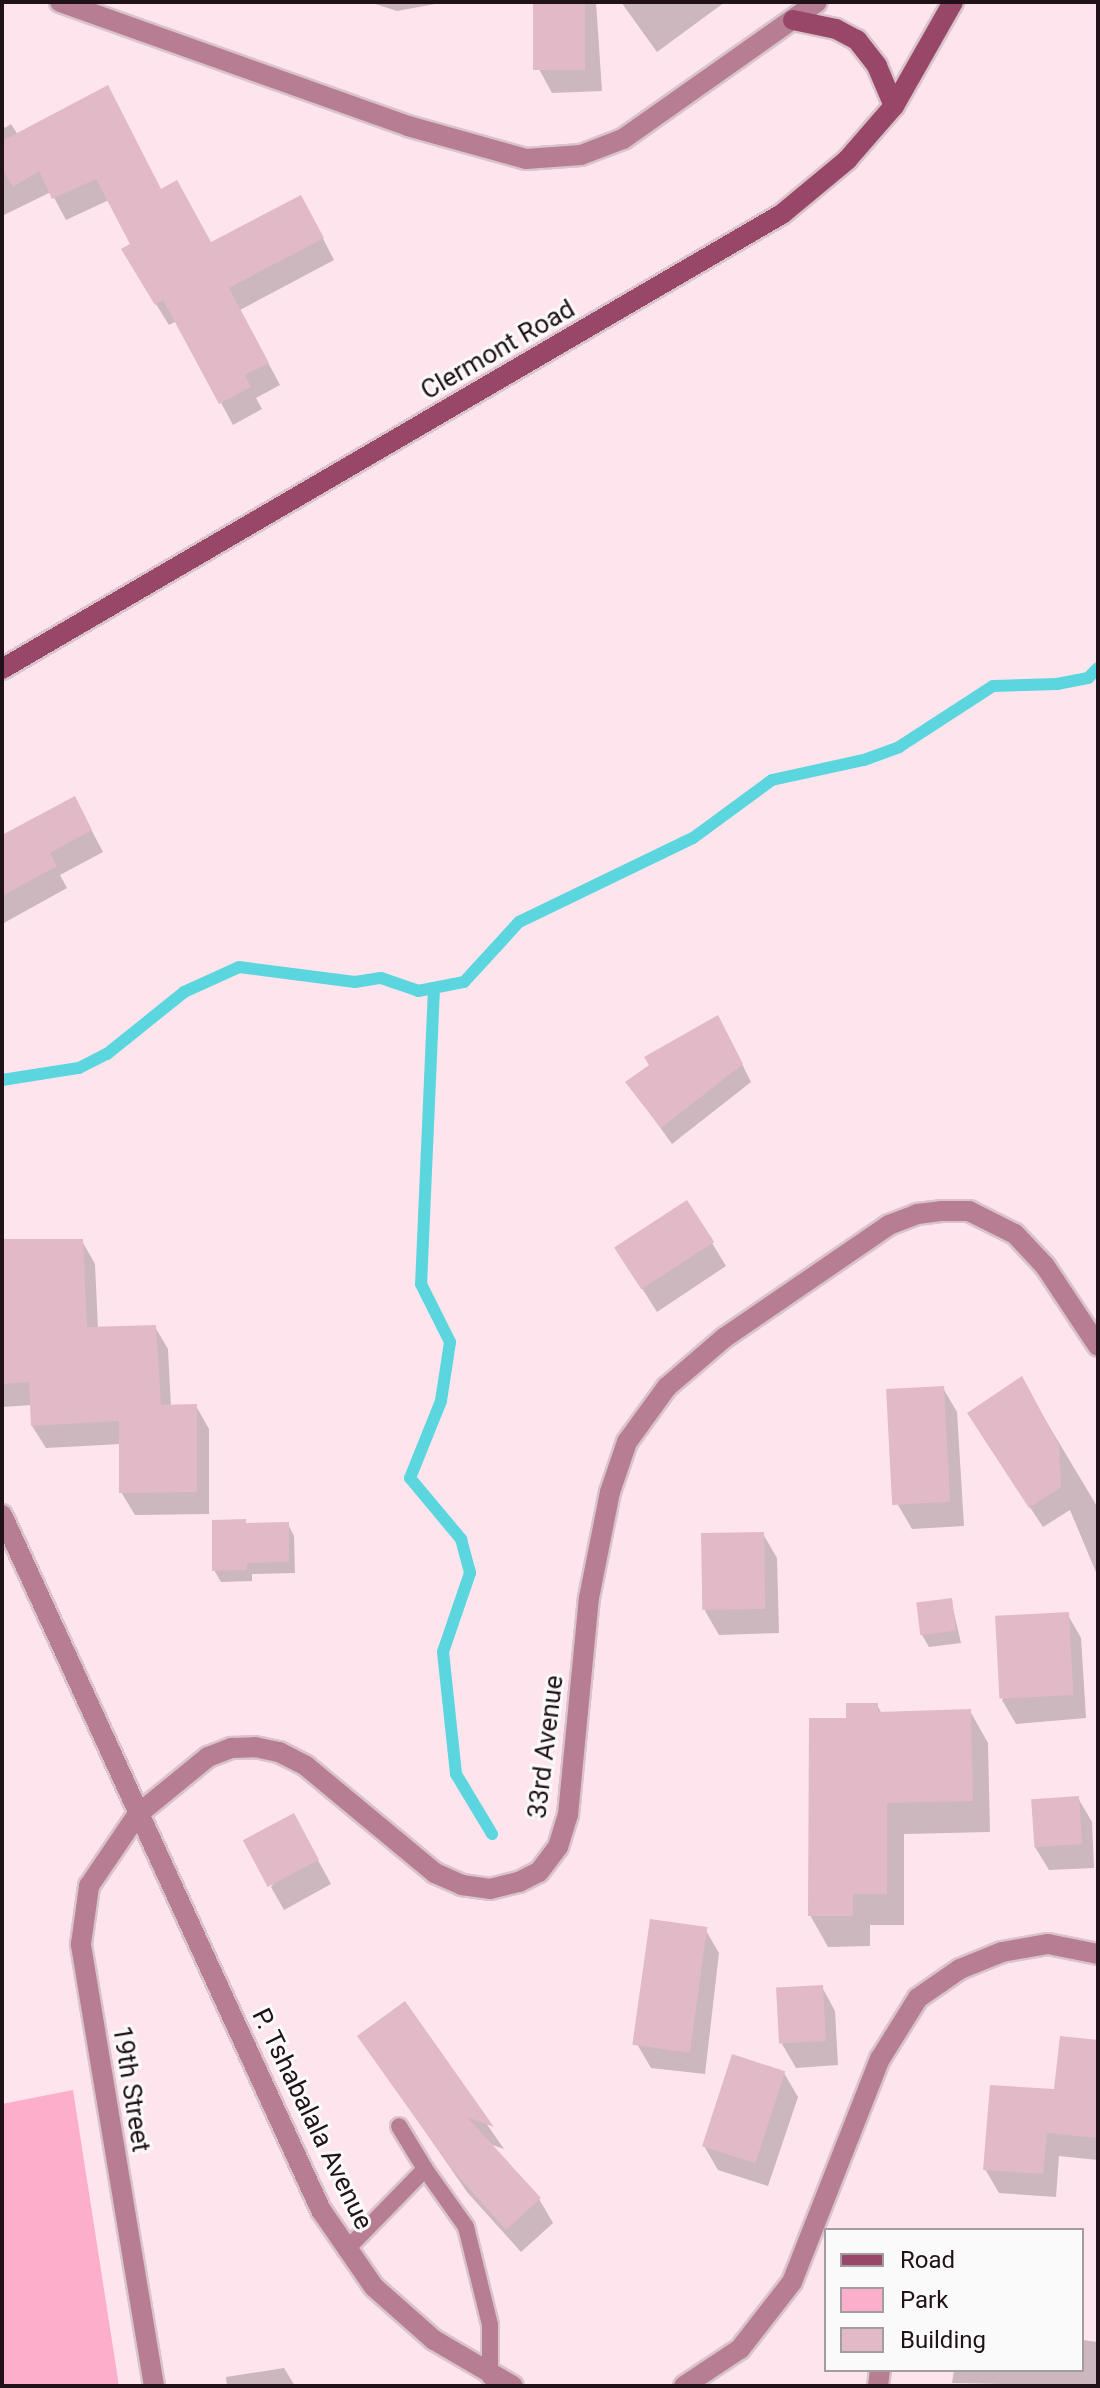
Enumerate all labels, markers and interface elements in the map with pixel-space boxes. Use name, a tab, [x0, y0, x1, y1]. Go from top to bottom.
street label: Clermont Road	[416, 293, 580, 407]
street label: 33rd Avenue	[522, 1674, 570, 1820]
street label: P. Tshabalala Avenue	[245, 2003, 379, 2235]
street label: 19th Street	[106, 2024, 156, 2154]
legend	[824, 2228, 1084, 2372]
text: Road	[900, 2246, 955, 2274]
text: Park	[900, 2286, 948, 2314]
text: Building	[900, 2326, 986, 2354]

